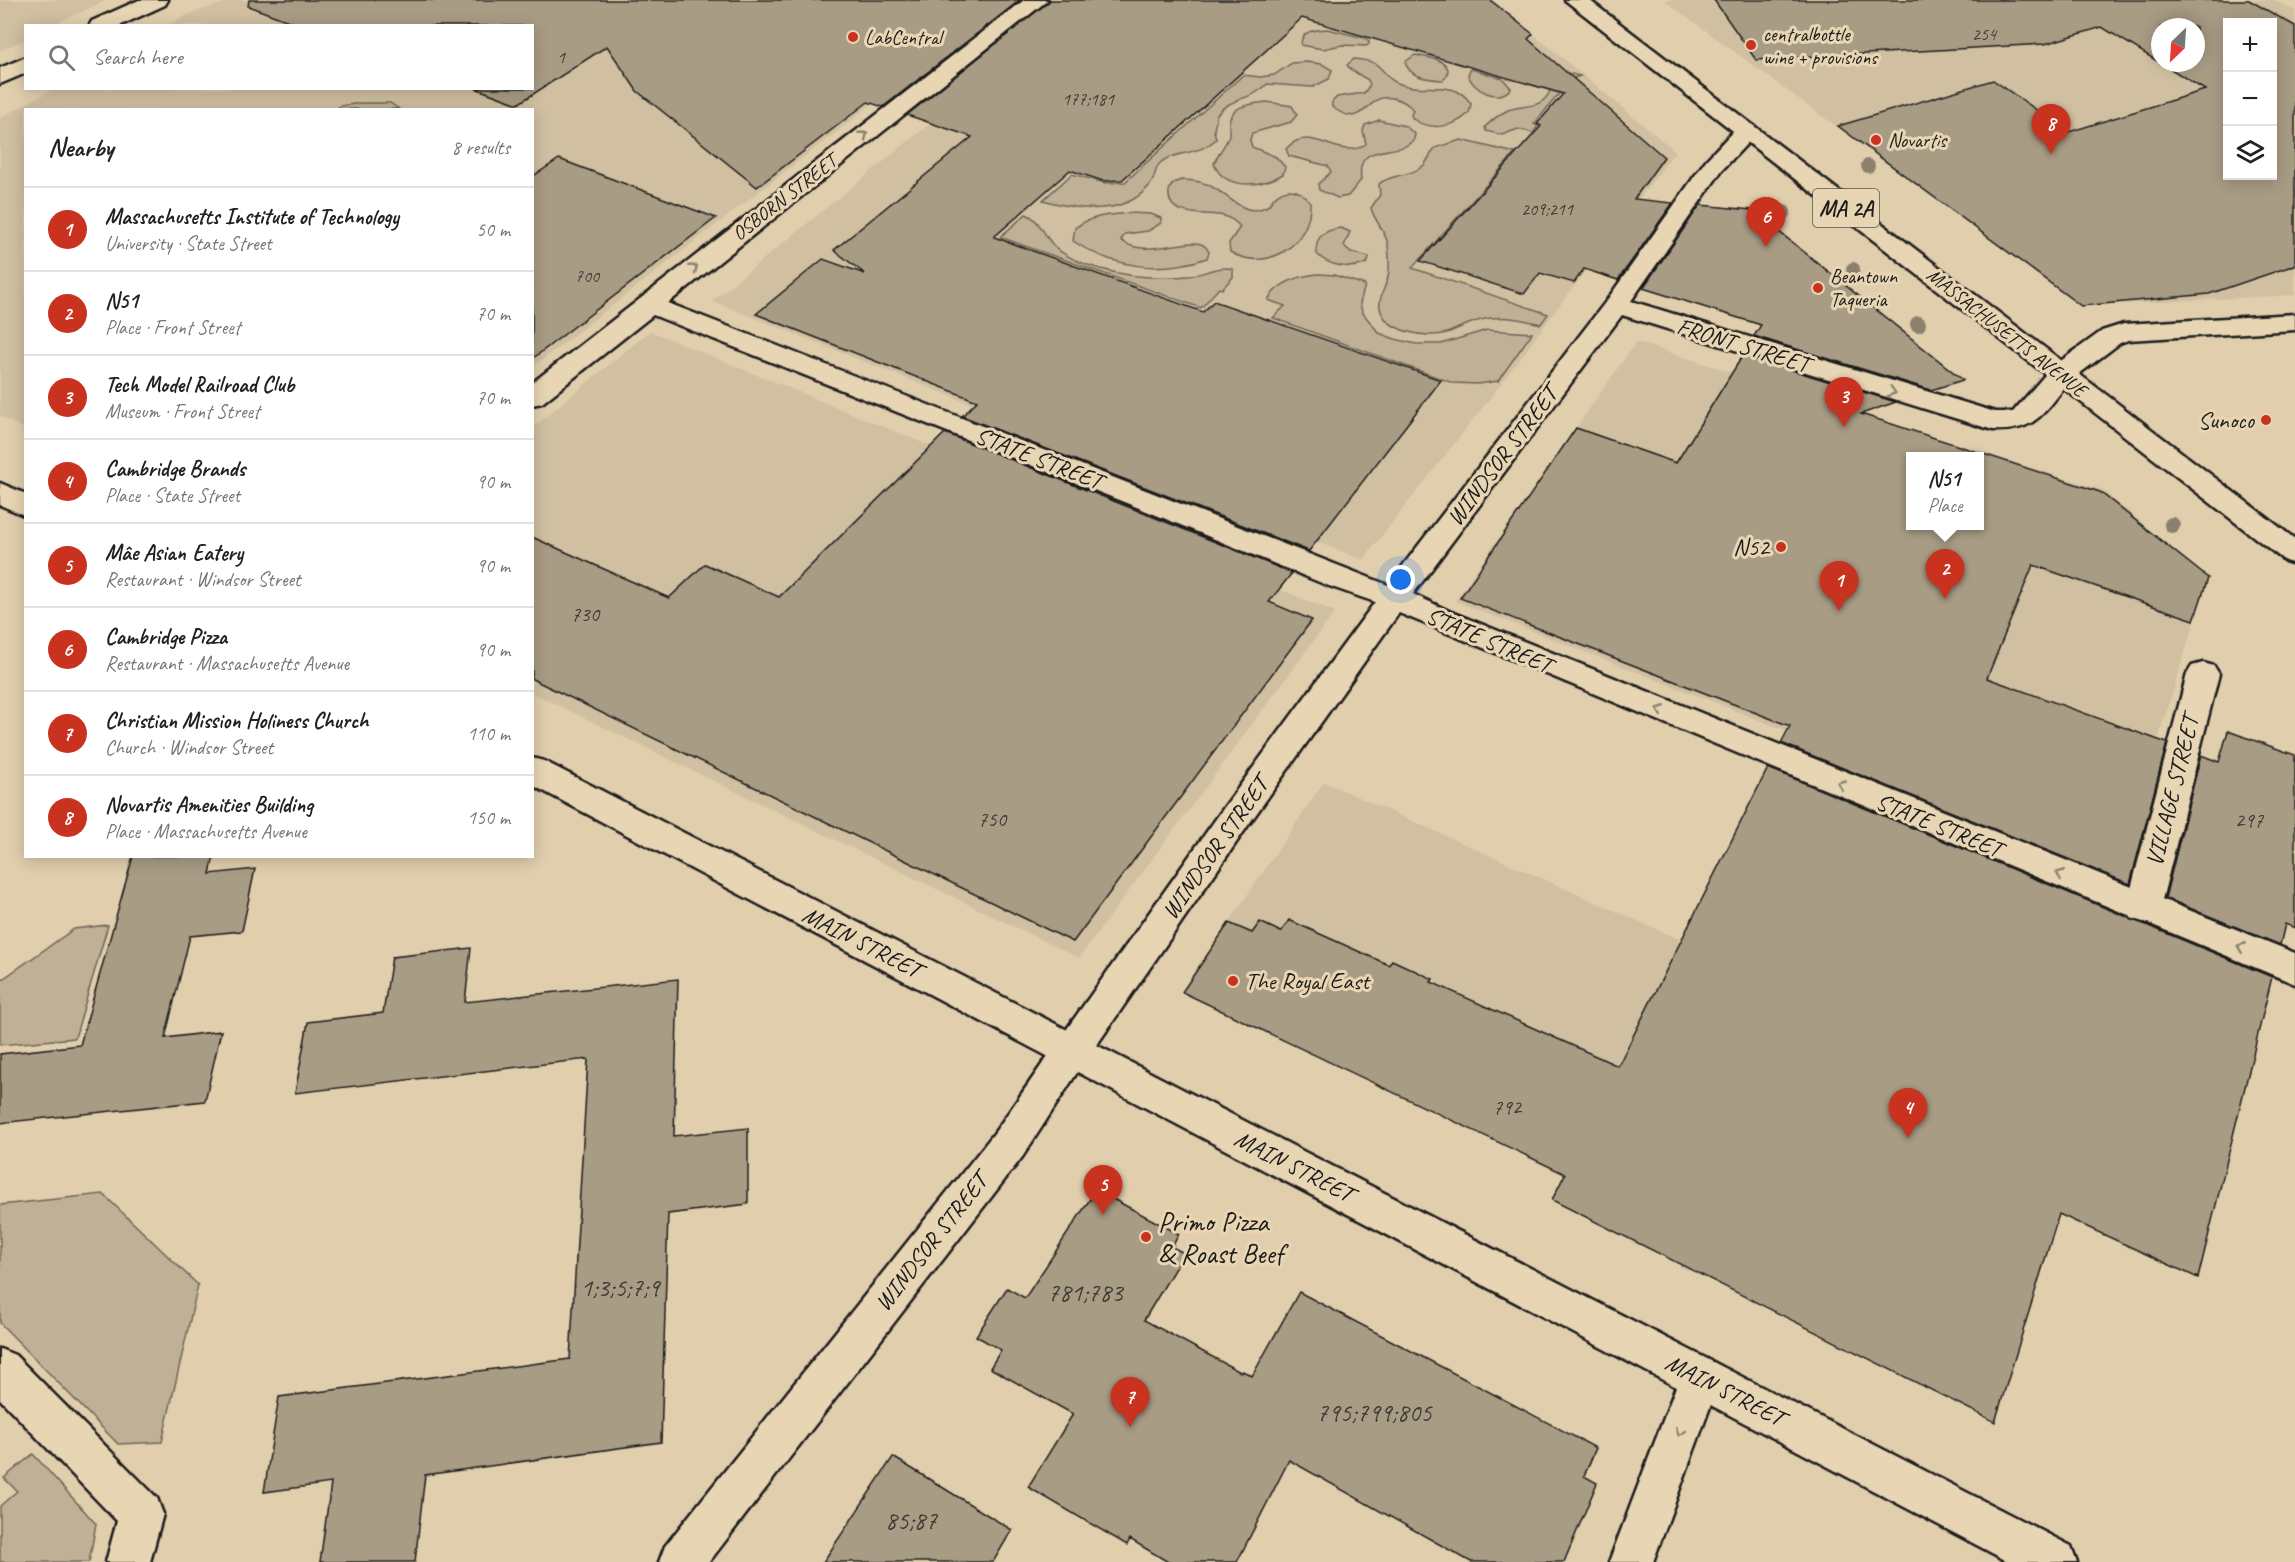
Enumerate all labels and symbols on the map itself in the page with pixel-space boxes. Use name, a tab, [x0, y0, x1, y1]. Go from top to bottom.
north arrow	[2151, 18, 2205, 72]
place label: centralbottle wine + provisions	[1763, 22, 1879, 70]
house number: 254	[1972, 23, 1998, 45]
place label: LabCentral	[865, 25, 945, 50]
marker: LabCentral	[846, 30, 860, 44]
marker: centralbottle wine + provisions	[1744, 38, 1758, 52]
house number: 1	[557, 46, 566, 68]
house number: 177;181	[1062, 88, 1115, 110]
pin: 8	[2032, 104, 2070, 154]
place label: Novartis	[1888, 128, 1948, 153]
one-way arrow	[857, 131, 868, 142]
marker: Novartis	[1869, 133, 1883, 147]
street label: OSBORN STREET	[727, 146, 845, 246]
road number: MA 2A	[1813, 189, 1879, 227]
house number: 209;211	[1521, 198, 1574, 220]
pin: 6	[1746, 198, 1786, 247]
street label: MASSACHUSETTS AVENUE	[1922, 262, 2094, 404]
place label: Beantown Taqueria	[1830, 264, 1898, 312]
house number: 700	[575, 265, 601, 287]
one-way arrow	[687, 265, 698, 276]
marker: Beantown Taqueria	[1811, 281, 1825, 295]
street label: FRONT STREET	[1673, 311, 1818, 381]
street label: WINDSOR STREET	[1440, 376, 1568, 532]
pin: 3	[1824, 378, 1864, 427]
one-way arrow	[1886, 385, 1897, 397]
place label: Sunoco	[2198, 405, 2256, 435]
marker: Sunoco	[2259, 413, 2273, 427]
street label: STATE STREET	[971, 420, 1111, 498]
place label: N52	[1733, 532, 1771, 562]
marker: N52	[1774, 540, 1788, 554]
pin: 2	[1926, 550, 1964, 599]
pin: 1	[1820, 562, 1858, 611]
your location	[1386, 565, 1415, 594]
street label: STATE STREET	[1422, 600, 1561, 682]
house number: 730	[571, 601, 601, 627]
one-way arrow	[1655, 705, 1666, 717]
street label: VILLAGE STREET	[2139, 707, 2207, 869]
street label: WINDSOR STREET	[1155, 766, 1279, 925]
one-way arrow	[1836, 779, 1847, 791]
street label: STATE STREET	[1872, 786, 2011, 866]
house number: 750	[978, 806, 1008, 832]
house number: 297	[2235, 807, 2265, 833]
one-way arrow	[2055, 869, 2066, 881]
street label: MAIN STREET	[798, 899, 932, 987]
one-way arrow	[2236, 942, 2247, 954]
place label: The Royal East	[1245, 966, 1371, 996]
marker: The Royal East	[1226, 974, 1240, 988]
pin: 4	[1888, 1088, 1928, 1138]
house number: 792	[1493, 1094, 1523, 1120]
street label: MAIN STREET	[1230, 1123, 1364, 1211]
street label: WINDSOR STREET	[868, 1162, 998, 1317]
pin: 5	[1084, 1166, 1122, 1215]
place label: Primo Pizza & Roast Beef	[1158, 1204, 1290, 1271]
marker: Primo Pizza & Roast Beef	[1139, 1230, 1153, 1244]
house number: 1;3;5;7;9	[580, 1271, 662, 1304]
house number: 781;783	[1047, 1276, 1125, 1309]
street label: MAIN STREET	[1661, 1347, 1795, 1435]
pin: 7	[1110, 1378, 1150, 1427]
house number: 795;799;805	[1316, 1396, 1433, 1429]
one-way arrow	[1674, 1426, 1687, 1437]
house number: 85;87	[885, 1504, 938, 1537]

